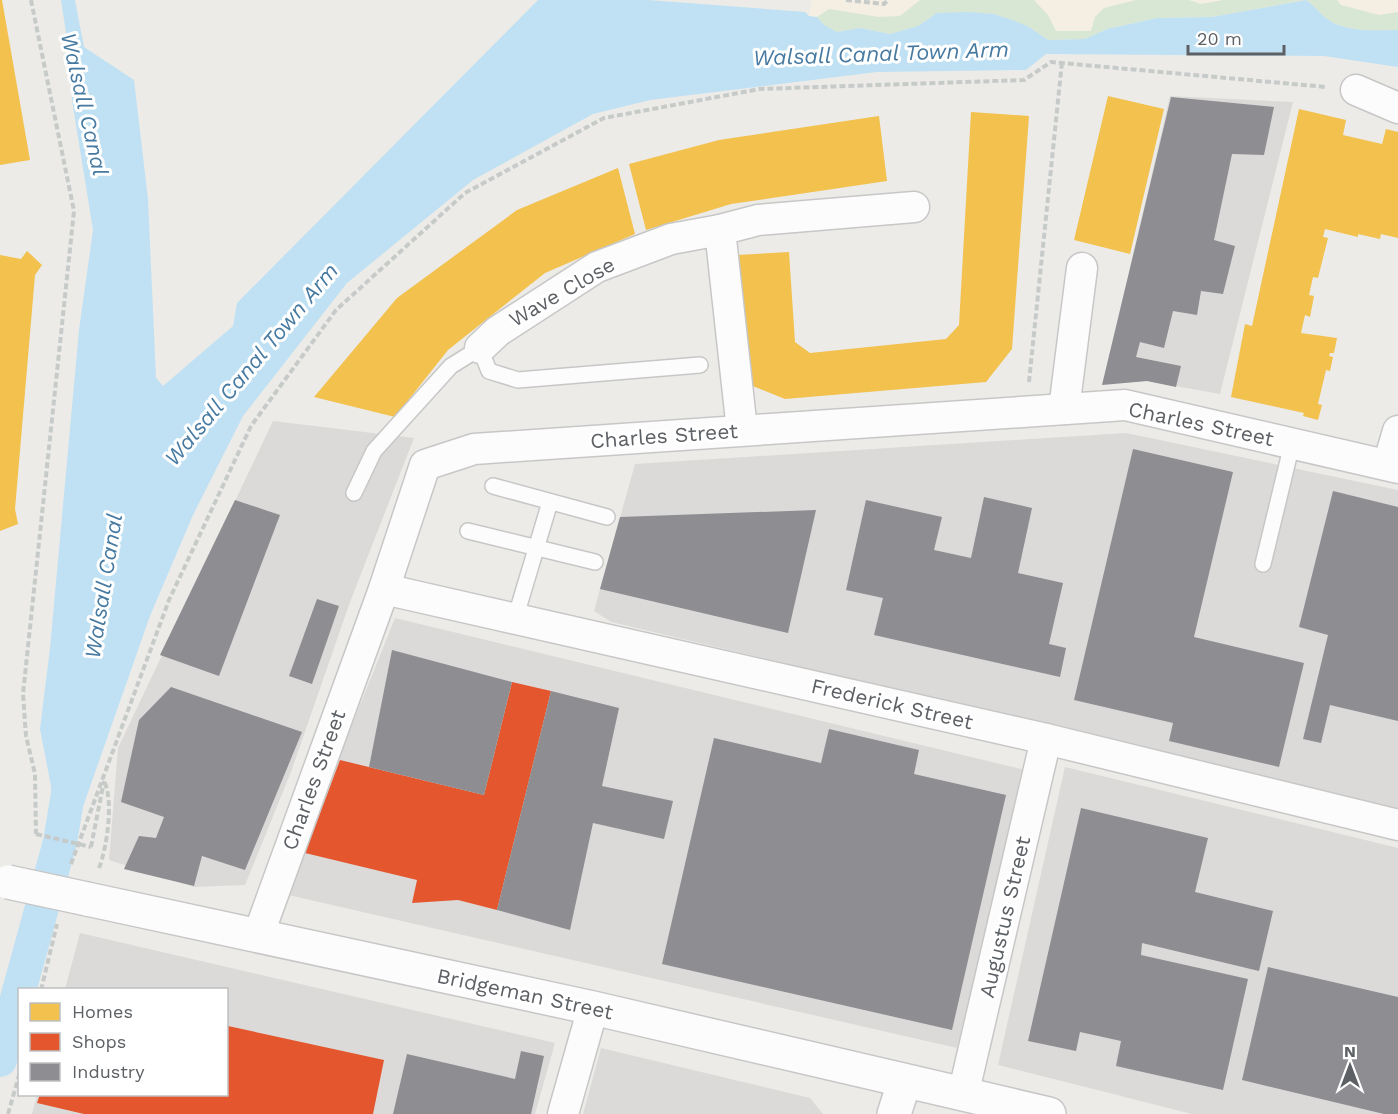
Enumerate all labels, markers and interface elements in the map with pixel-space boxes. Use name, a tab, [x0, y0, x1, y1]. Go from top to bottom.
scale bar	[1188, 18, 1284, 56]
text: 20 m	[1197, 28, 1242, 49]
water label: Walsall Canal	[56, 30, 113, 179]
water label: Walsall Canal Town Arm	[753, 37, 1010, 70]
street label: Wave Close	[505, 251, 619, 332]
water label: Walsall Canal Town Arm	[159, 258, 343, 471]
street label: Charles Street	[1126, 396, 1276, 451]
street label: Charles Street	[589, 418, 739, 453]
water label: Walsall Canal	[80, 512, 127, 660]
street label: Frederick Street	[809, 673, 976, 734]
street label: Charles Street	[277, 706, 351, 854]
street label: Augustus Street	[974, 833, 1035, 1000]
street label: Bridgeman Street	[435, 963, 616, 1024]
legend	[18, 988, 228, 1096]
text: Homes	[72, 1001, 133, 1022]
text: Shops	[72, 1031, 126, 1052]
north arrow	[1320, 1036, 1380, 1096]
text: N	[1344, 1042, 1356, 1061]
text: Industry	[72, 1061, 145, 1082]

